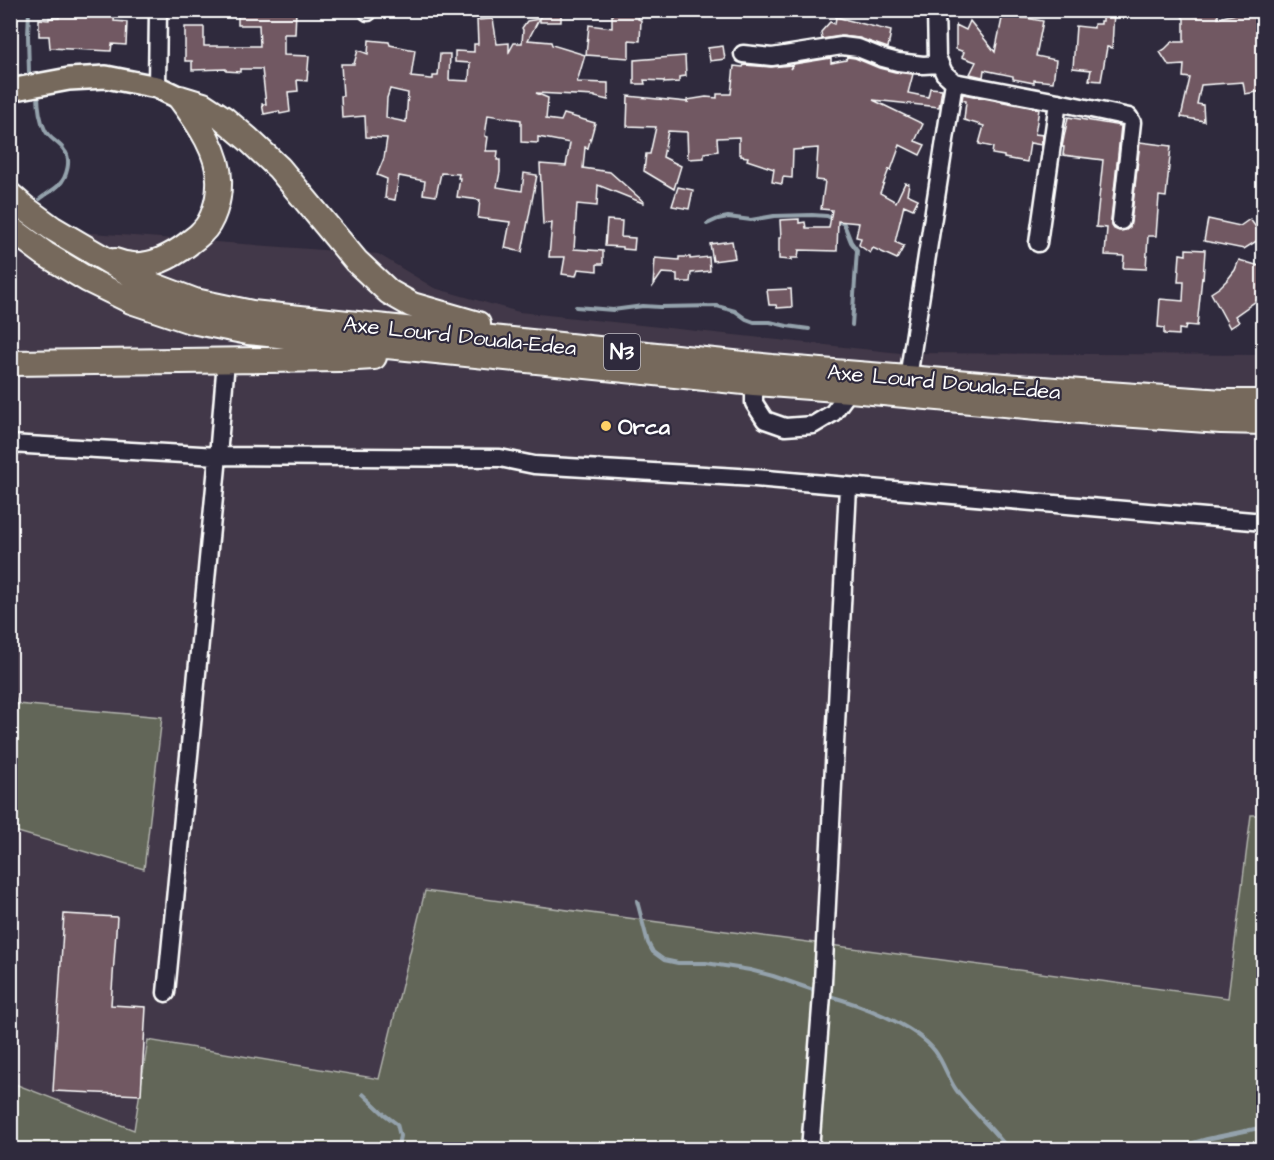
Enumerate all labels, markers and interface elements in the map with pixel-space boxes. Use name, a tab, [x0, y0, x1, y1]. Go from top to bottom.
street label: Axe Lourd Douala-Edea	[342, 309, 578, 364]
road number: N3	[604, 334, 640, 370]
street label: Axe Lourd Douala-Edea	[826, 357, 1062, 408]
place label: Orca	[618, 412, 671, 443]
marker: Orca	[599, 419, 613, 433]

